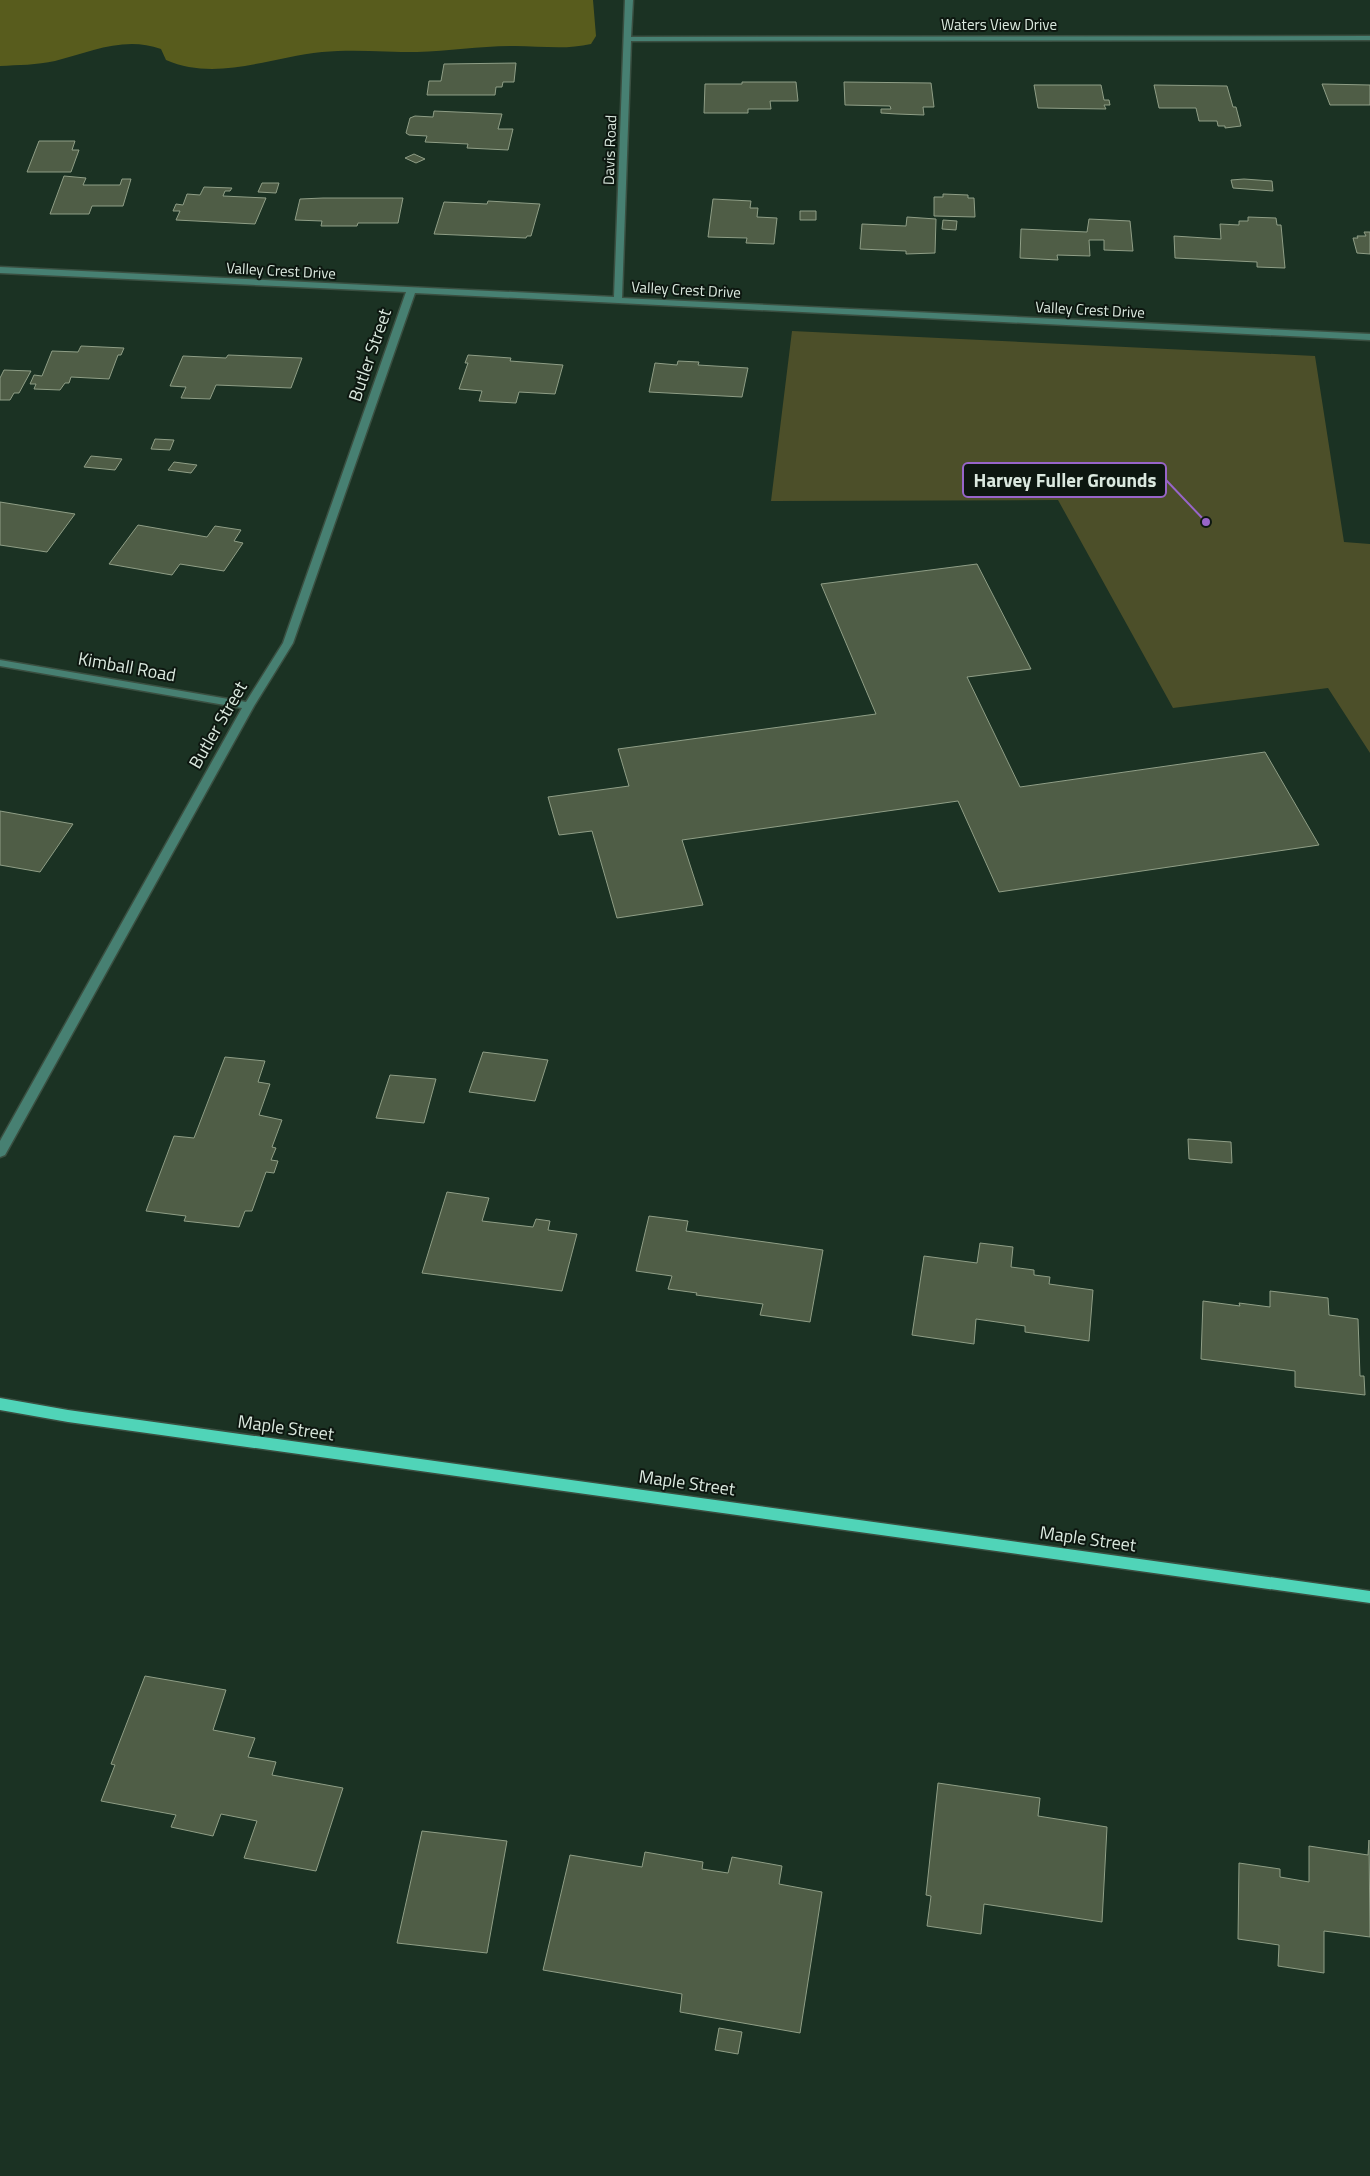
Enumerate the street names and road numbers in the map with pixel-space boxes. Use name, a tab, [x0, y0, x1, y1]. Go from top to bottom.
street label: Waters View Drive	[941, 13, 1057, 36]
street label: Davis Road	[597, 114, 622, 186]
street label: Valley Crest Drive	[226, 256, 336, 285]
street label: Valley Crest Drive	[631, 275, 741, 304]
street label: Valley Crest Drive	[1035, 295, 1145, 324]
street label: Butler Street	[341, 304, 398, 405]
street label: Kimball Road	[76, 645, 178, 688]
street label: Butler Street	[182, 675, 254, 773]
street label: Maple Street	[236, 1407, 337, 1448]
street label: Maple Street	[637, 1462, 738, 1503]
street label: Maple Street	[1038, 1518, 1139, 1559]

